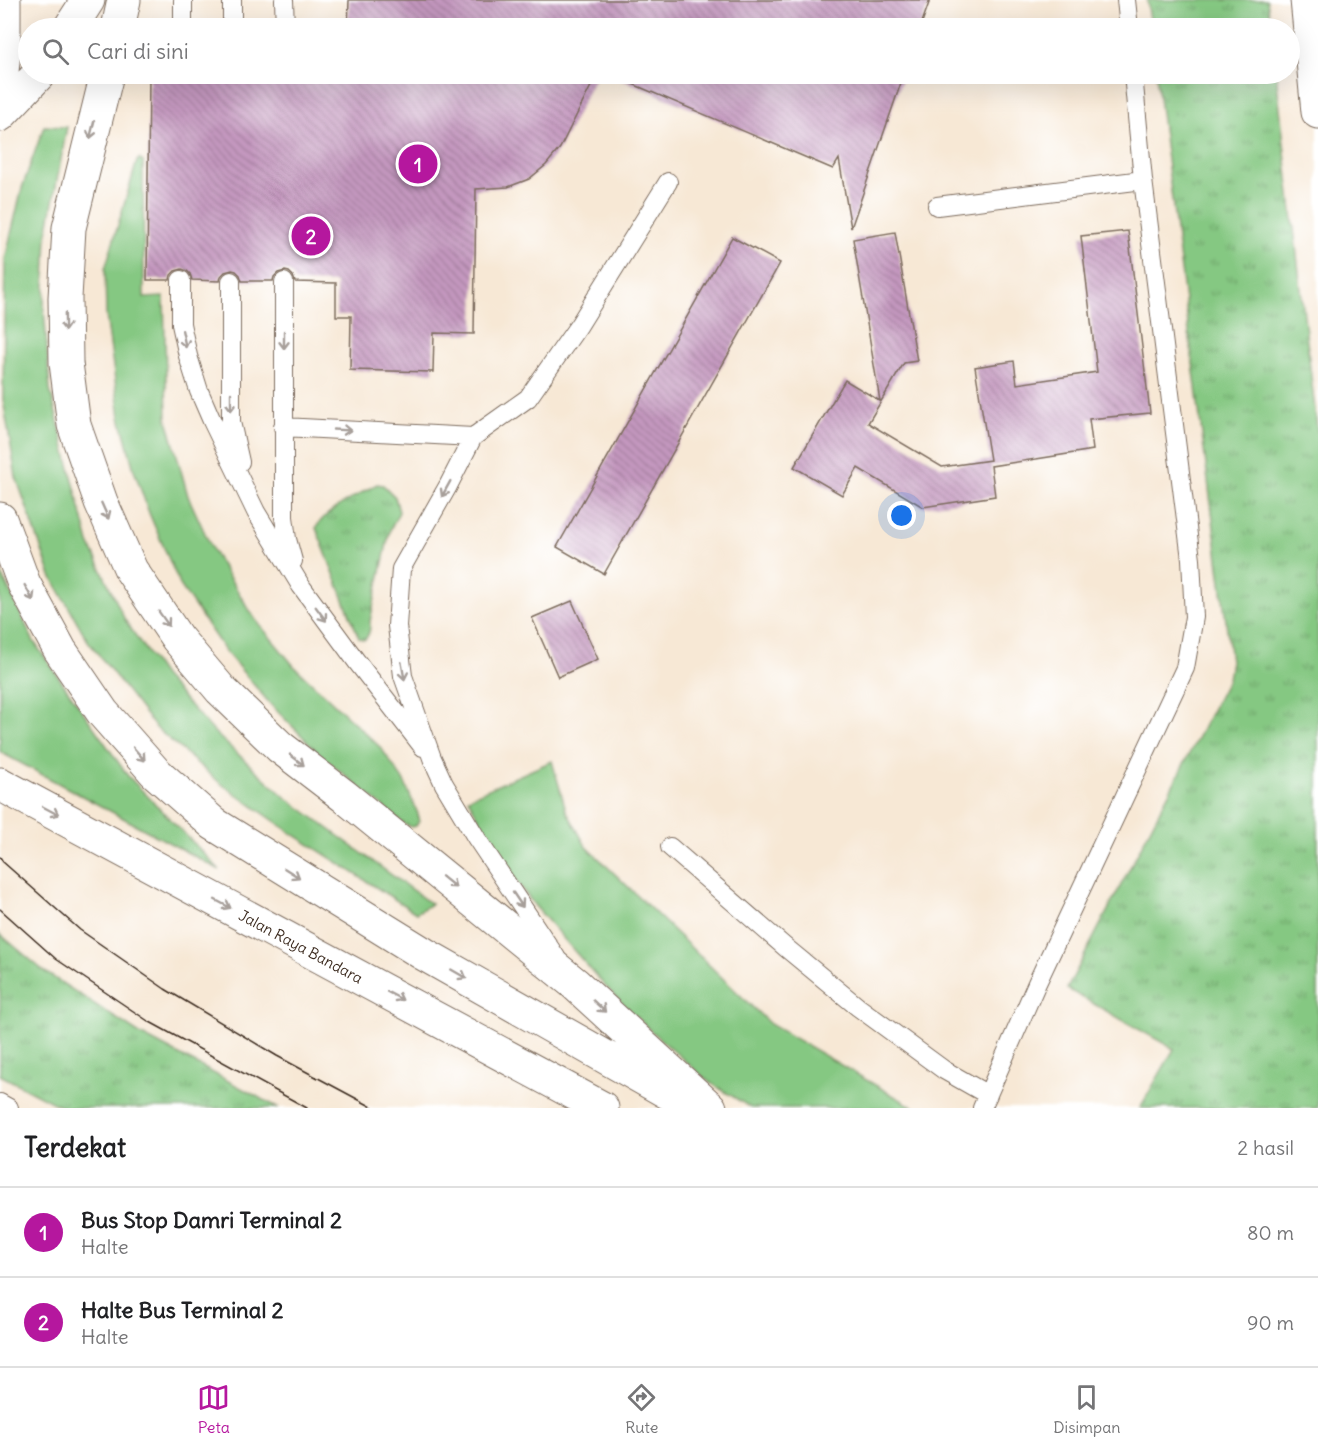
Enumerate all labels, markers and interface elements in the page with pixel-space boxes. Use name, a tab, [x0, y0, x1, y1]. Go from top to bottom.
search box	[18, 18, 1300, 84]
icon: search	[39, 35, 72, 68]
text: Cari di sini	[87, 37, 189, 65]
one-way arrow	[86, 120, 98, 139]
pin: 1	[398, 142, 438, 186]
pin: 2	[292, 214, 330, 258]
one-way arrow	[60, 312, 71, 332]
one-way arrow	[179, 328, 190, 348]
one-way arrow	[278, 330, 290, 350]
one-way arrow	[225, 392, 237, 412]
one-way arrow	[331, 424, 351, 435]
one-way arrow	[440, 480, 452, 497]
your location	[887, 501, 916, 530]
one-way arrow	[100, 502, 111, 520]
one-way arrow	[24, 584, 35, 602]
one-way arrow	[315, 606, 328, 622]
one-way arrow	[158, 610, 170, 626]
one-way arrow	[398, 661, 409, 681]
one-way arrow	[132, 746, 146, 761]
one-way arrow	[288, 754, 304, 767]
one-way arrow	[42, 806, 60, 817]
one-way arrow	[283, 867, 300, 879]
one-way arrow	[441, 875, 456, 889]
one-way arrow	[512, 891, 524, 908]
one-way arrow	[214, 898, 231, 910]
street label: Jalan Raya Bandara	[236, 905, 367, 987]
one-way arrow	[449, 969, 467, 980]
one-way arrow	[386, 990, 403, 1002]
one-way arrow	[591, 999, 606, 1013]
text: Terdekat	[24, 1131, 126, 1164]
text: 2 hasil	[1237, 1135, 1294, 1160]
text: Bus Stop Damri Terminal 2	[81, 1206, 342, 1234]
text: 1	[40, 1220, 47, 1245]
text: 80 m	[1247, 1220, 1294, 1245]
text: Halte	[81, 1234, 129, 1259]
text: Halte Bus Terminal 2	[81, 1296, 284, 1324]
text: 2	[38, 1310, 49, 1335]
text: 90 m	[1247, 1310, 1294, 1335]
text: Halte	[81, 1324, 129, 1349]
tab: Peta	[197, 1381, 230, 1437]
tab: Rute	[625, 1381, 658, 1437]
tab: Disimpan	[1053, 1381, 1121, 1437]

